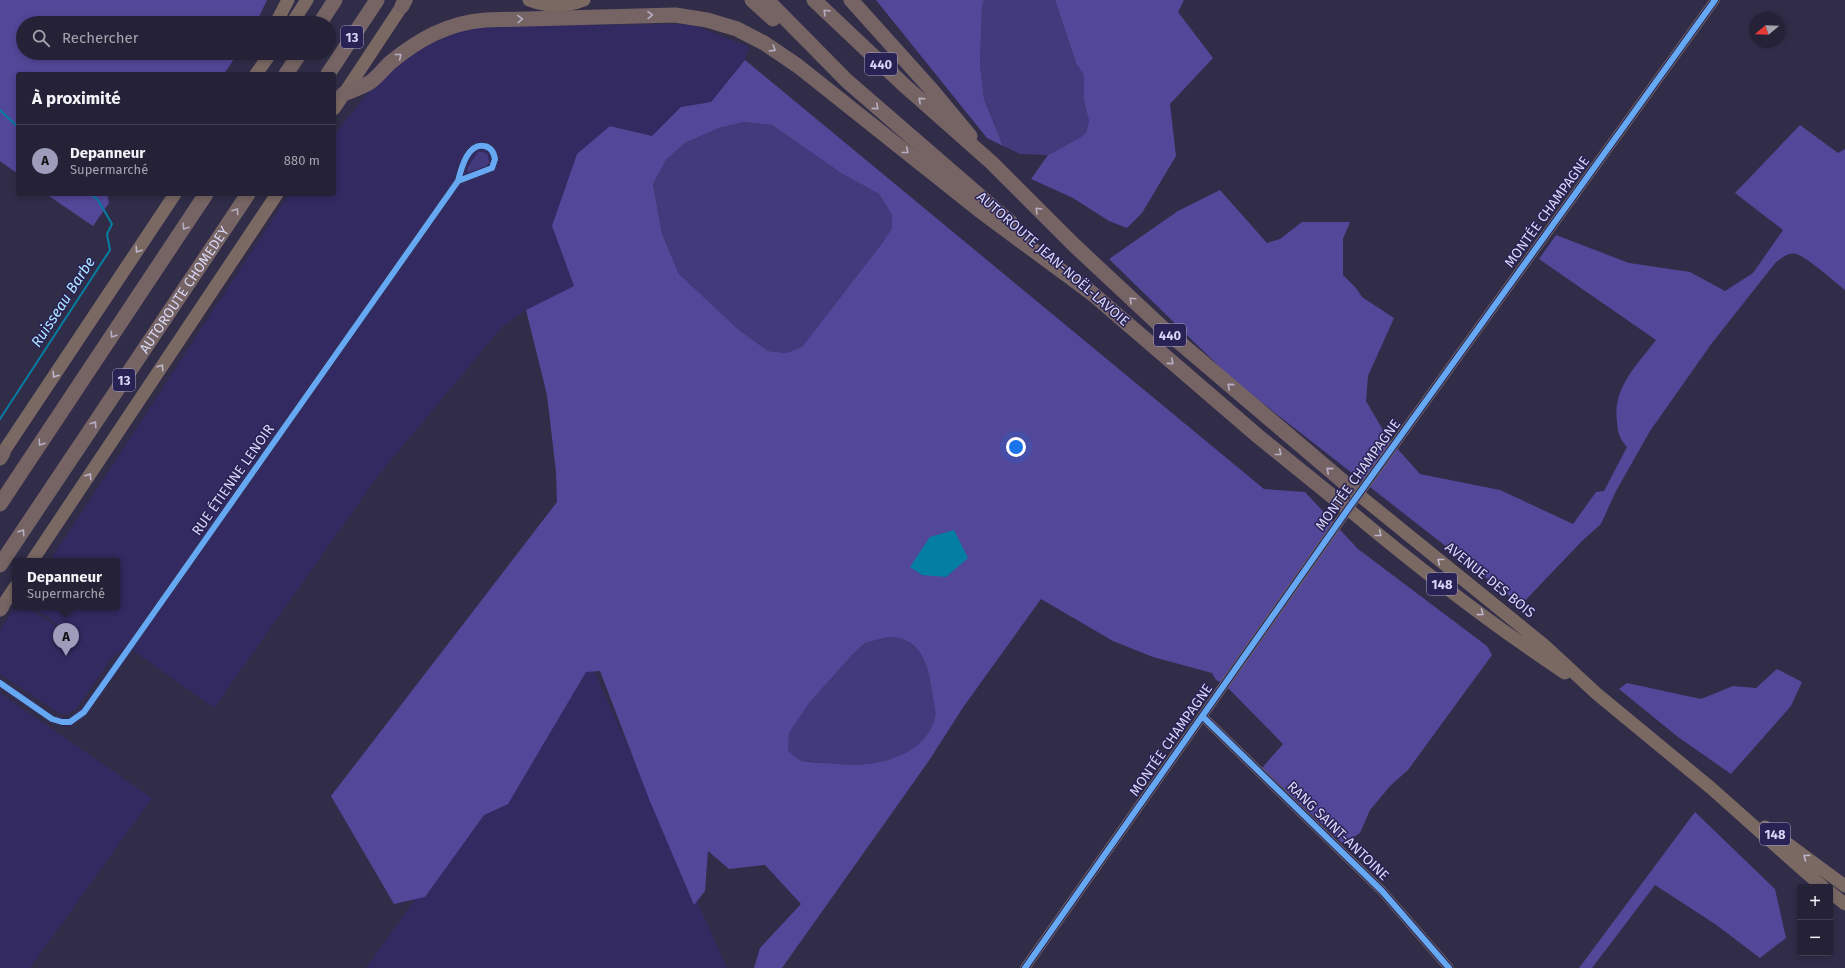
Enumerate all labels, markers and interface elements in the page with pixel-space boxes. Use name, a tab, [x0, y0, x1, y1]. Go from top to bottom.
one-way arrow	[823, 9, 831, 16]
one-way arrow	[647, 11, 653, 19]
north arrow	[1749, 12, 1785, 48]
one-way arrow	[517, 15, 523, 23]
search box	[16, 16, 336, 60]
road number: 13	[341, 26, 363, 48]
icon: search	[30, 27, 52, 49]
text: Rechercher	[62, 29, 138, 47]
one-way arrow	[769, 44, 776, 52]
one-way arrow	[394, 53, 401, 60]
road number: 440	[865, 53, 897, 75]
text: À proximité	[32, 88, 121, 109]
one-way arrow	[918, 98, 926, 105]
one-way arrow	[871, 103, 878, 110]
text: Depanneur	[70, 144, 145, 162]
one-way arrow	[901, 147, 908, 154]
text: A	[41, 153, 49, 168]
text: 880 m	[284, 153, 320, 168]
street label: MONTÉE CHAMPAGNE	[1500, 153, 1593, 271]
text: Supermarché	[70, 162, 148, 177]
street label: AUTOROUTE JEAN-NOËL-LAVOIE	[973, 188, 1133, 330]
one-way arrow	[1035, 207, 1043, 215]
one-way arrow	[231, 208, 239, 215]
one-way arrow	[182, 222, 189, 229]
street label: AUTOROUTE CHOMEDEY	[135, 223, 233, 356]
one-way arrow	[135, 246, 143, 253]
water label: Ruisseau Barbe	[27, 253, 99, 350]
one-way arrow	[1129, 297, 1137, 305]
road number: 440	[1154, 324, 1186, 346]
one-way arrow	[110, 331, 118, 338]
one-way arrow	[1167, 357, 1174, 364]
one-way arrow	[157, 365, 164, 372]
road number: 13	[113, 369, 135, 391]
one-way arrow	[53, 370, 60, 377]
one-way arrow	[1227, 383, 1234, 390]
street label: MONTÉE CHAMPAGNE	[1311, 416, 1404, 534]
street label: RUE ÉTIENNE LENOIR	[187, 420, 278, 539]
one-way arrow	[90, 422, 97, 429]
your location	[1006, 437, 1026, 457]
one-way arrow	[38, 439, 46, 446]
one-way arrow	[1275, 449, 1282, 456]
one-way arrow	[1326, 467, 1333, 474]
one-way arrow	[85, 473, 92, 480]
one-way arrow	[17, 529, 24, 536]
one-way arrow	[1374, 529, 1381, 536]
street label: AVENUE DES BOIS	[1442, 539, 1539, 622]
popup	[12, 558, 120, 610]
one-way arrow	[1438, 558, 1445, 565]
text: Depanneur	[27, 568, 102, 586]
road number: 148	[1427, 573, 1457, 595]
text: Supermarché	[27, 586, 105, 601]
one-way arrow	[1477, 608, 1484, 615]
pin: A	[53, 623, 79, 656]
street label: MONTÉE CHAMPAGNE	[1125, 680, 1216, 799]
street label: RANG SAINT-ANTOINE	[1283, 778, 1393, 884]
road number: 148	[1760, 823, 1790, 845]
one-way arrow	[1803, 854, 1810, 861]
map controls	[1797, 884, 1833, 956]
button: +	[1797, 884, 1833, 920]
button: −	[1797, 920, 1833, 956]

